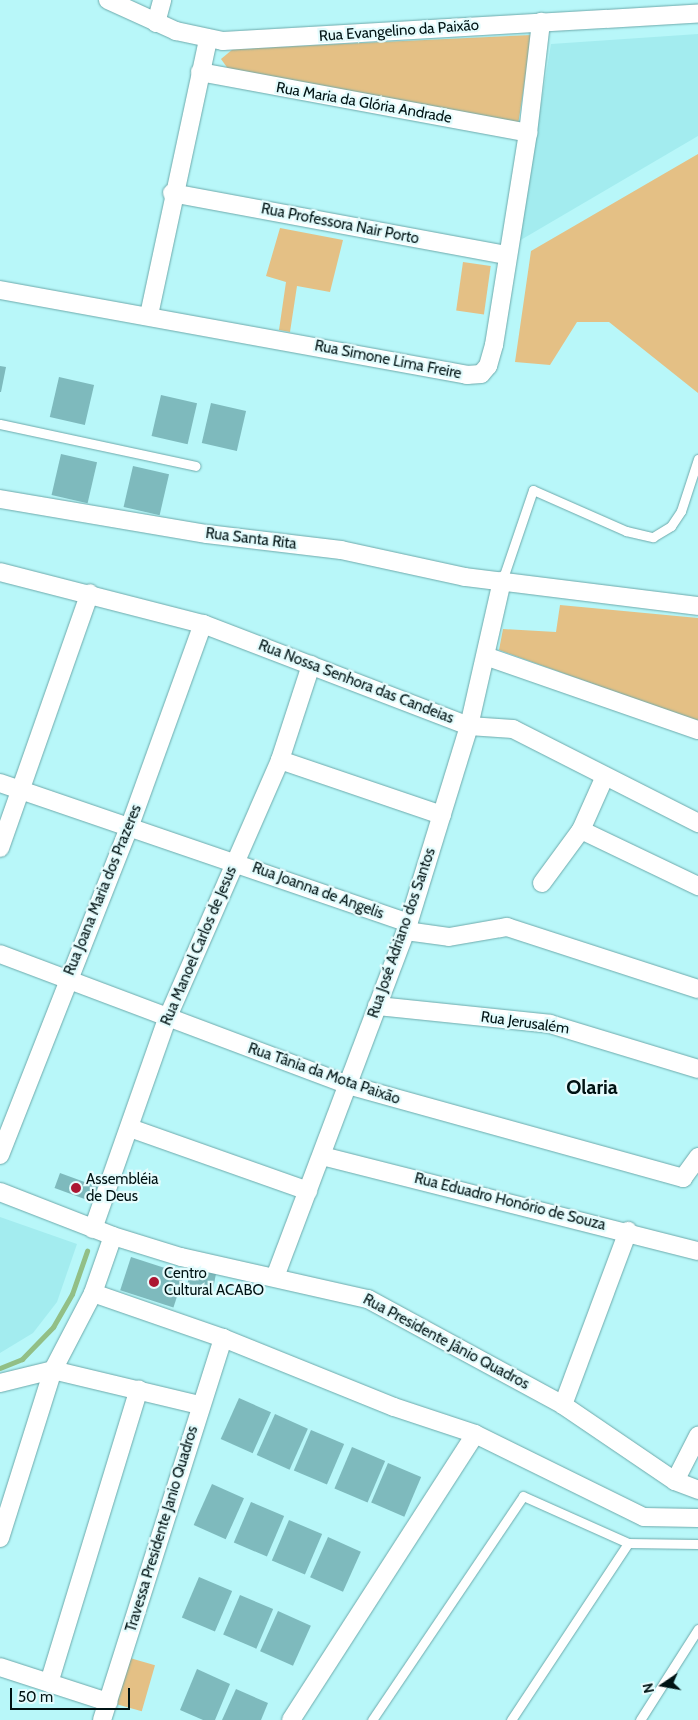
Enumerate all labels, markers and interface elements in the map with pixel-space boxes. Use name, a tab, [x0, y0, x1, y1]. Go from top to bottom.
street label: Rua Evangelino da Paixão	[318, 16, 480, 46]
street label: Rua Maria da Glória Andrade	[275, 79, 453, 127]
street label: Rua Professora Nair Porto	[260, 200, 420, 248]
street label: Rua Simone Lima Freire	[313, 337, 463, 383]
street label: Rua Santa Rita	[204, 524, 298, 554]
street label: Rua Nossa Senhora das Candeias	[256, 636, 456, 728]
street label: Rua Joana Maria dos Prazeres	[60, 802, 146, 978]
street label: Rua José Adriano dos Santos	[364, 846, 440, 1020]
street label: Rua Joanna de Angelis	[250, 859, 386, 923]
street label: Rua Manoel Carlos de Jesus	[157, 864, 241, 1028]
street label: Rua Jerusalém	[480, 1008, 570, 1038]
street label: Rua Tânia da Mota Paixão	[246, 1040, 402, 1108]
district label: Olaria	[566, 1075, 618, 1099]
street label: Rua Eduadro Honório de Souza	[412, 1169, 608, 1235]
place label: Assembléia de Deus	[86, 1170, 158, 1205]
marker: Assembléia de Deus	[70, 1182, 82, 1194]
place label: Centro Cultural ACABO	[164, 1264, 264, 1299]
marker: Centro Cultural ACABO	[148, 1276, 160, 1288]
street label: Rua Presidente Jânio Quadros	[360, 1290, 532, 1394]
street label: Travessa Presidente Janio Quadros	[122, 1424, 202, 1634]
north arrow	[638, 1660, 688, 1710]
scale bar	[12, 1678, 132, 1710]
text: N	[638, 1681, 658, 1695]
text: 50 m	[18, 1688, 53, 1706]

